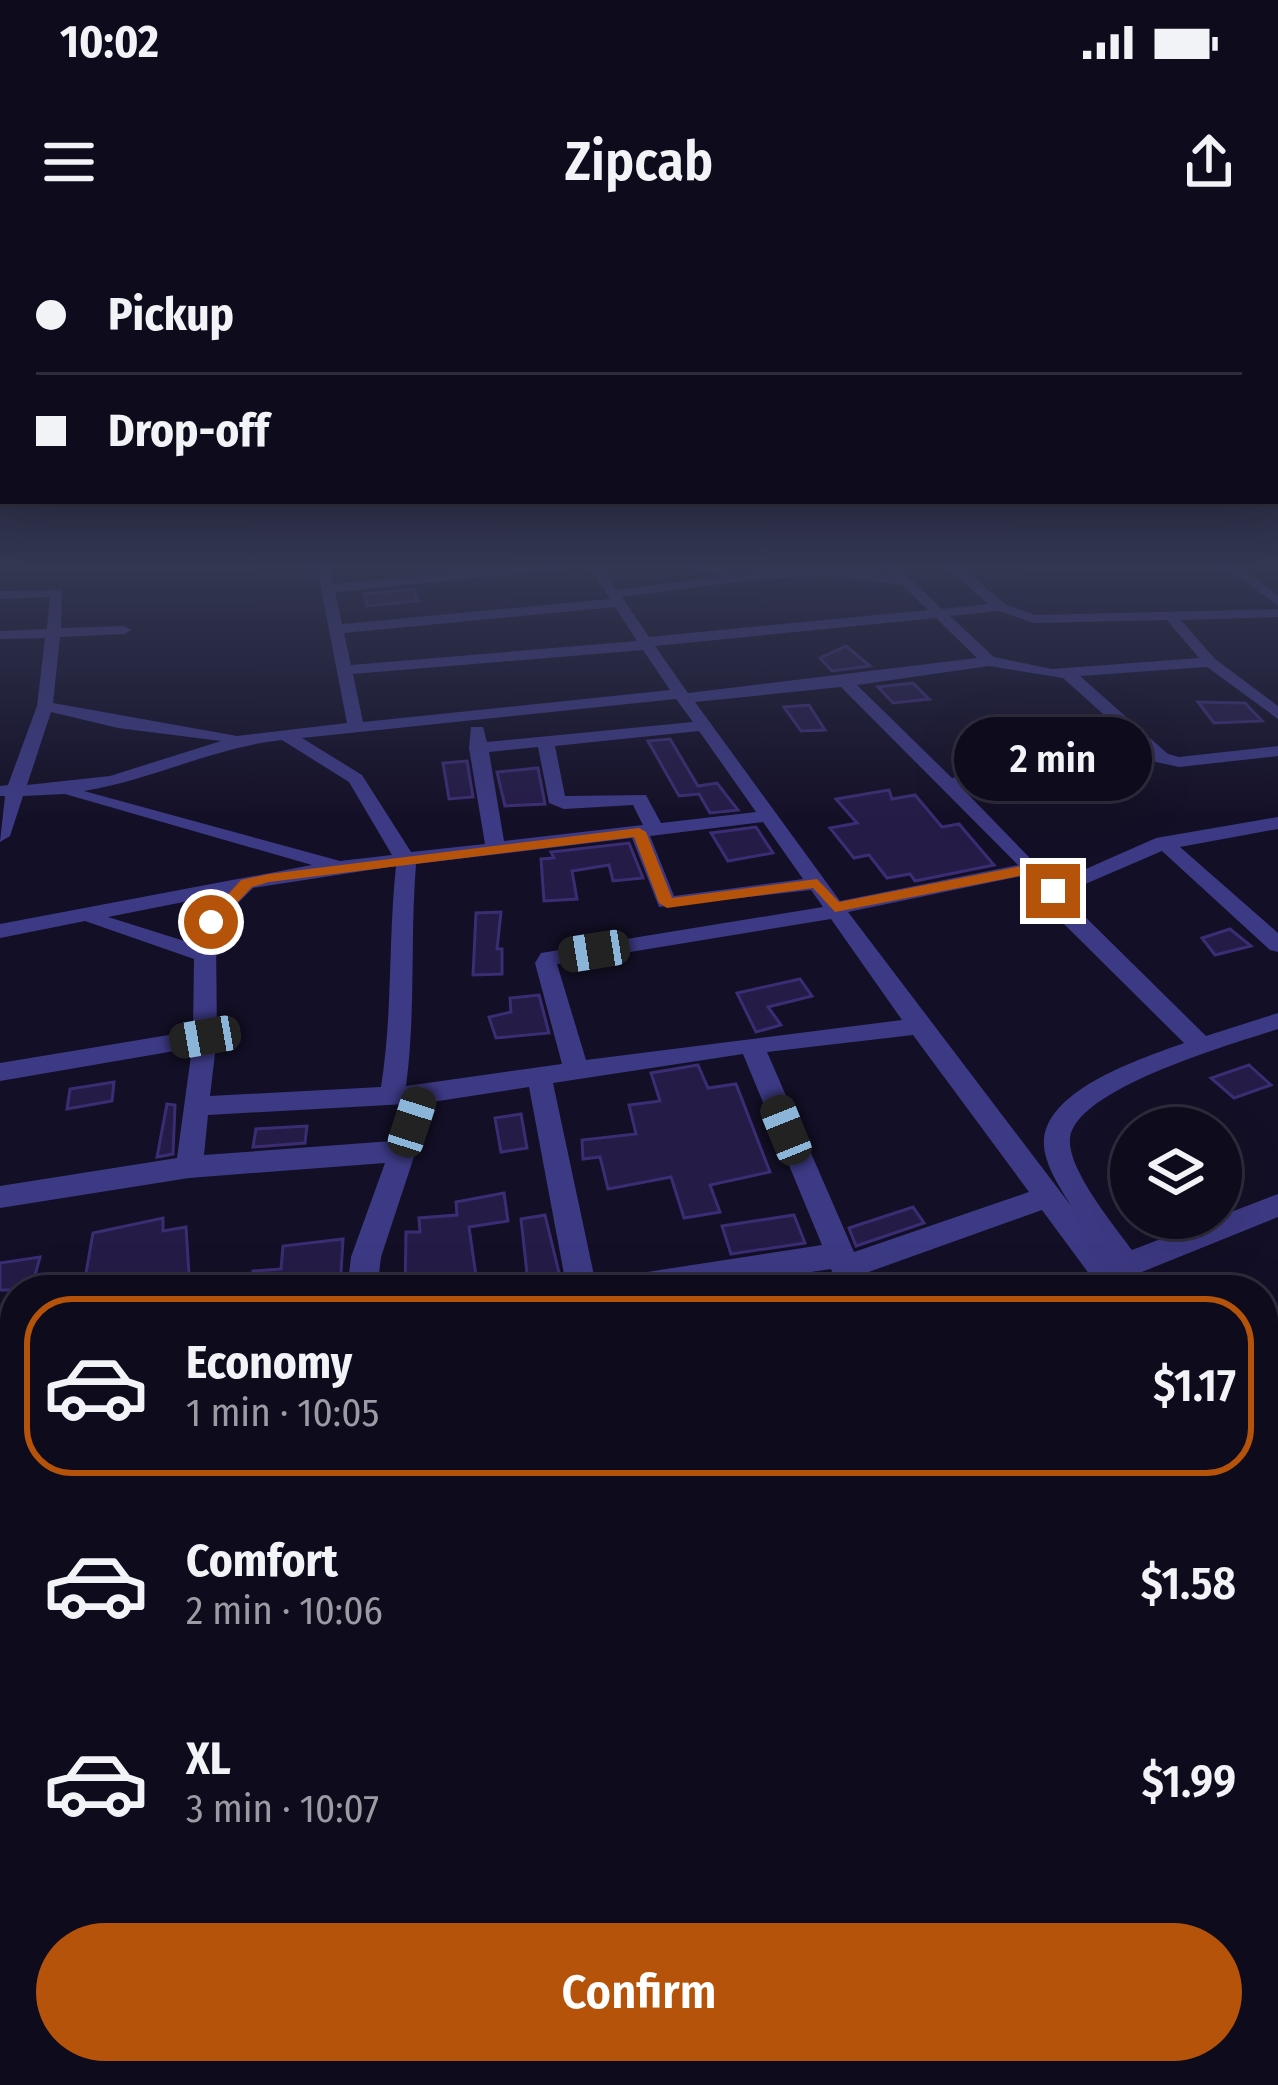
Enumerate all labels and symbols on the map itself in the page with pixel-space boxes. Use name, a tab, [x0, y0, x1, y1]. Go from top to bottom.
callout: 2 min	[954, 717, 1152, 801]
route end	[1026, 864, 1080, 918]
route start	[184, 895, 238, 949]
car	[556, 928, 632, 974]
car	[166, 1013, 244, 1061]
car	[384, 1082, 440, 1162]
car	[756, 1090, 816, 1170]

